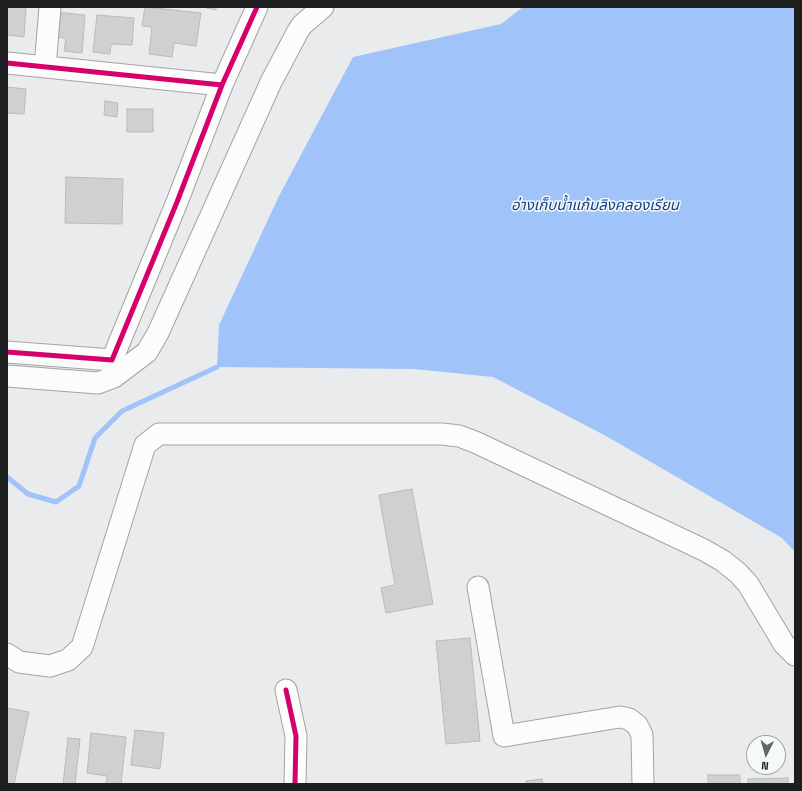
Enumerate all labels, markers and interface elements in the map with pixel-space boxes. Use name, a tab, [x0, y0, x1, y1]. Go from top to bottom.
water label: อ่างเก็บน้ำแก้มลิงคลองเรียน	[511, 197, 679, 215]
north arrow	[746, 735, 786, 775]
text: N	[761, 759, 769, 773]

